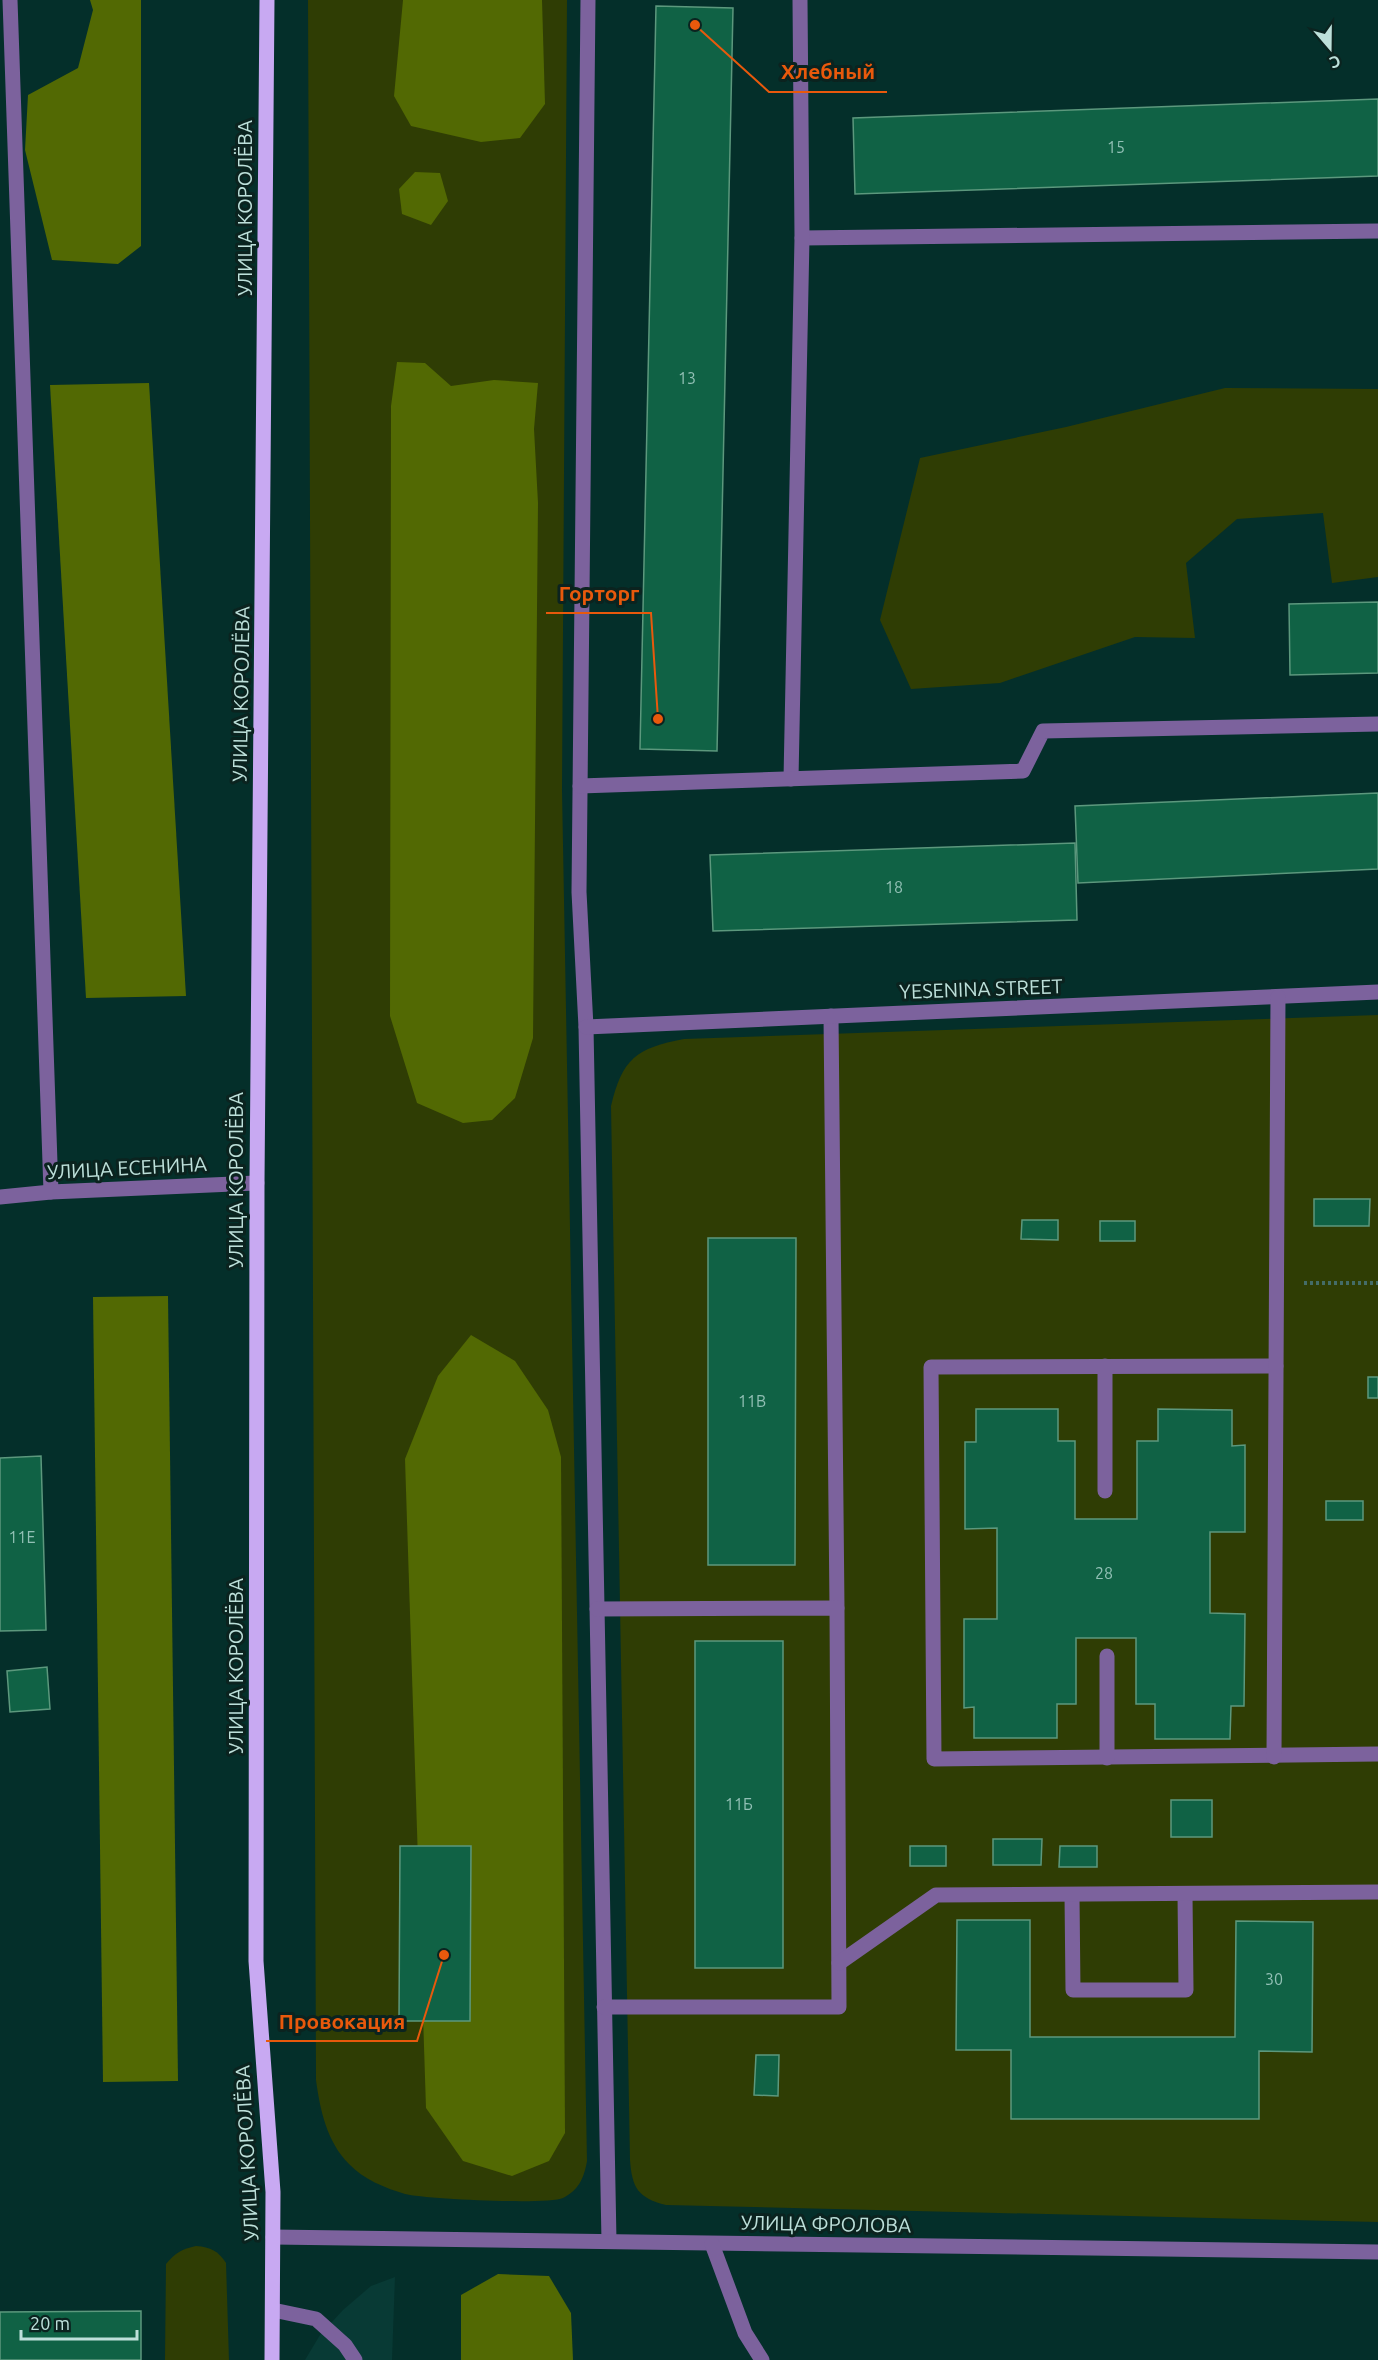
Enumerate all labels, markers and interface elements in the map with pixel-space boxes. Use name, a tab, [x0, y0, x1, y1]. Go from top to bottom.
north arrow	[1300, 18, 1360, 78]
text: С	[1327, 52, 1343, 72]
callout: Хлебный	[769, 53, 887, 92]
text: Хлебный	[781, 59, 875, 83]
street label: УЛИЦА КОРОЛЁВА	[233, 120, 256, 296]
house number: 15	[1107, 138, 1125, 156]
house number: 13	[678, 369, 696, 387]
callout: Горторг	[546, 574, 651, 613]
text: Горторг	[559, 581, 640, 605]
street label: УЛИЦА КОРОЛЁВА	[227, 606, 254, 782]
house number: 18	[885, 878, 903, 896]
street label: YESENINA STREET	[899, 974, 1063, 1003]
street label: УЛИЦА КОРОЛЁВА	[224, 1092, 247, 1268]
street label: УЛИЦА ЕСЕНИНА	[46, 1152, 208, 1183]
house number: 11В	[738, 1392, 766, 1410]
house number: 11Е	[8, 1528, 36, 1546]
house number: 28	[1095, 1564, 1113, 1582]
street label: УЛИЦА КОРОЛЁВА	[224, 1578, 247, 1754]
house number: 11Б	[725, 1795, 753, 1813]
house number: 30	[1265, 1970, 1283, 1988]
callout: Провокация	[266, 2002, 417, 2041]
text: Провокация	[279, 2009, 405, 2033]
street label: УЛИЦА КОРОЛЁВА	[230, 2065, 263, 2241]
street label: УЛИЦА ФРОЛОВА	[741, 2211, 911, 2236]
scale bar	[21, 2303, 136, 2341]
text: 20 m	[30, 2313, 70, 2333]

